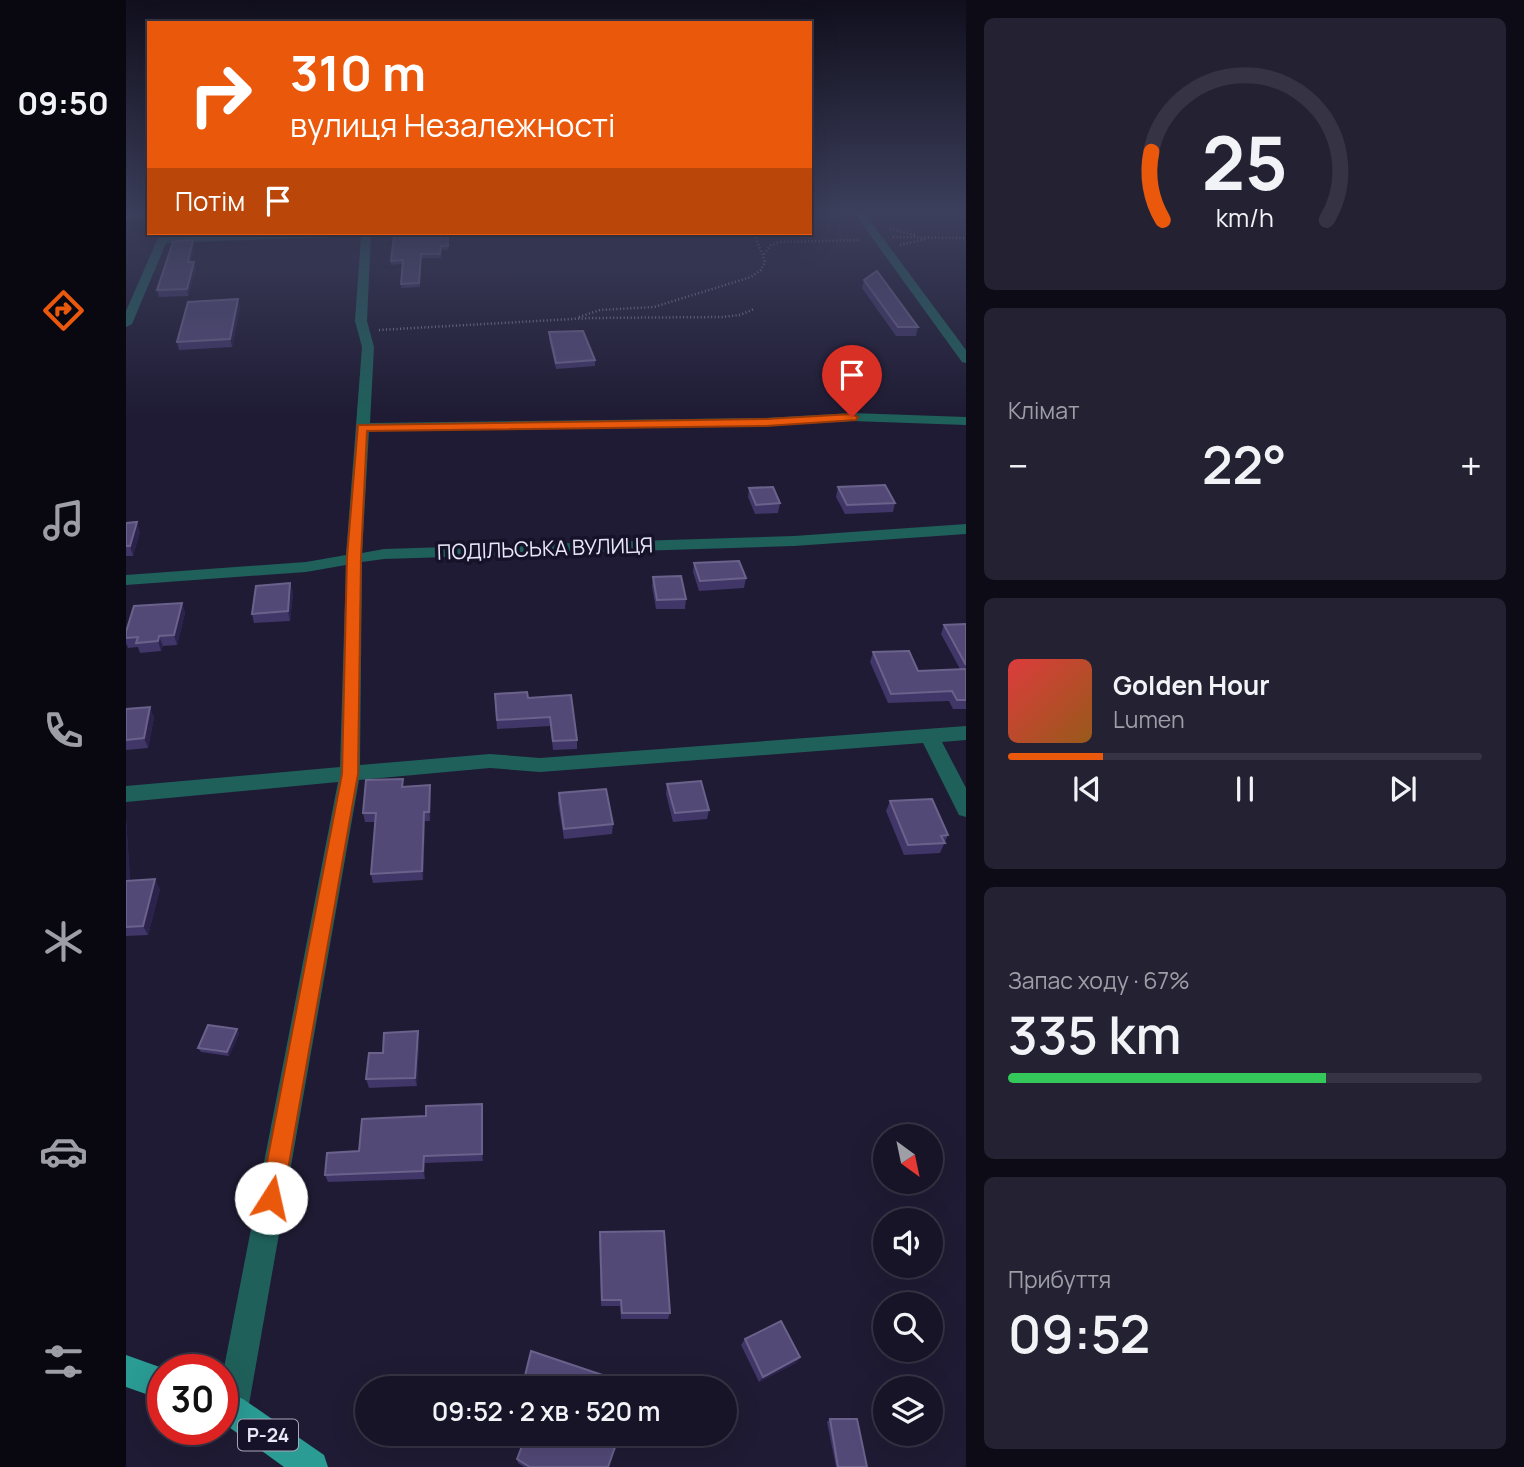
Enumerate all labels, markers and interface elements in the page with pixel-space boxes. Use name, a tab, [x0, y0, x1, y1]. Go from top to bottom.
text: 310 m	[290, 39, 426, 106]
icon: right	[175, 49, 266, 140]
text: 09:50	[17, 81, 109, 125]
text: вулиця Незалежності	[290, 103, 615, 147]
text: 25	[1202, 112, 1288, 212]
icon: arrive	[259, 182, 297, 220]
text: Потім	[175, 183, 245, 219]
text: km/h	[1216, 200, 1274, 235]
icon: directions	[39, 286, 88, 335]
pin	[822, 345, 882, 417]
icon: arrive	[833, 356, 871, 394]
text: Клімат	[1008, 394, 1080, 426]
text: 22°	[1202, 429, 1287, 500]
text: −	[1008, 439, 1029, 491]
text: +	[1460, 439, 1482, 491]
icon: music	[39, 496, 88, 545]
street label: ПОДІЛЬСЬКА ВУЛИЦЯ	[436, 530, 654, 566]
text: Golden Hour	[1113, 667, 1270, 703]
text: Lumen	[1113, 703, 1185, 735]
icon: phone	[39, 706, 88, 755]
icon: previous	[1068, 770, 1106, 808]
icon: pause	[1226, 770, 1264, 808]
icon: next	[1384, 770, 1422, 808]
icon: climate	[39, 917, 88, 966]
text: Запас ходу · 67%	[1008, 964, 1190, 996]
text: 335 km	[1008, 999, 1181, 1070]
north arrow	[873, 1124, 943, 1194]
map controls	[873, 1124, 943, 1446]
icon: car	[39, 1127, 88, 1176]
position arrow	[234, 1161, 308, 1235]
button: sound	[873, 1208, 943, 1278]
text: Прибуття	[1008, 1263, 1111, 1295]
button: search	[873, 1292, 943, 1362]
text: 09:52	[1008, 1298, 1150, 1369]
icon: filters	[39, 1337, 88, 1386]
speed limit sign: 30	[147, 1354, 238, 1445]
button: layers	[873, 1376, 943, 1446]
text: 09:52 · 2 хв · 520 m	[432, 1393, 660, 1429]
road number: Р-24	[238, 1420, 298, 1450]

